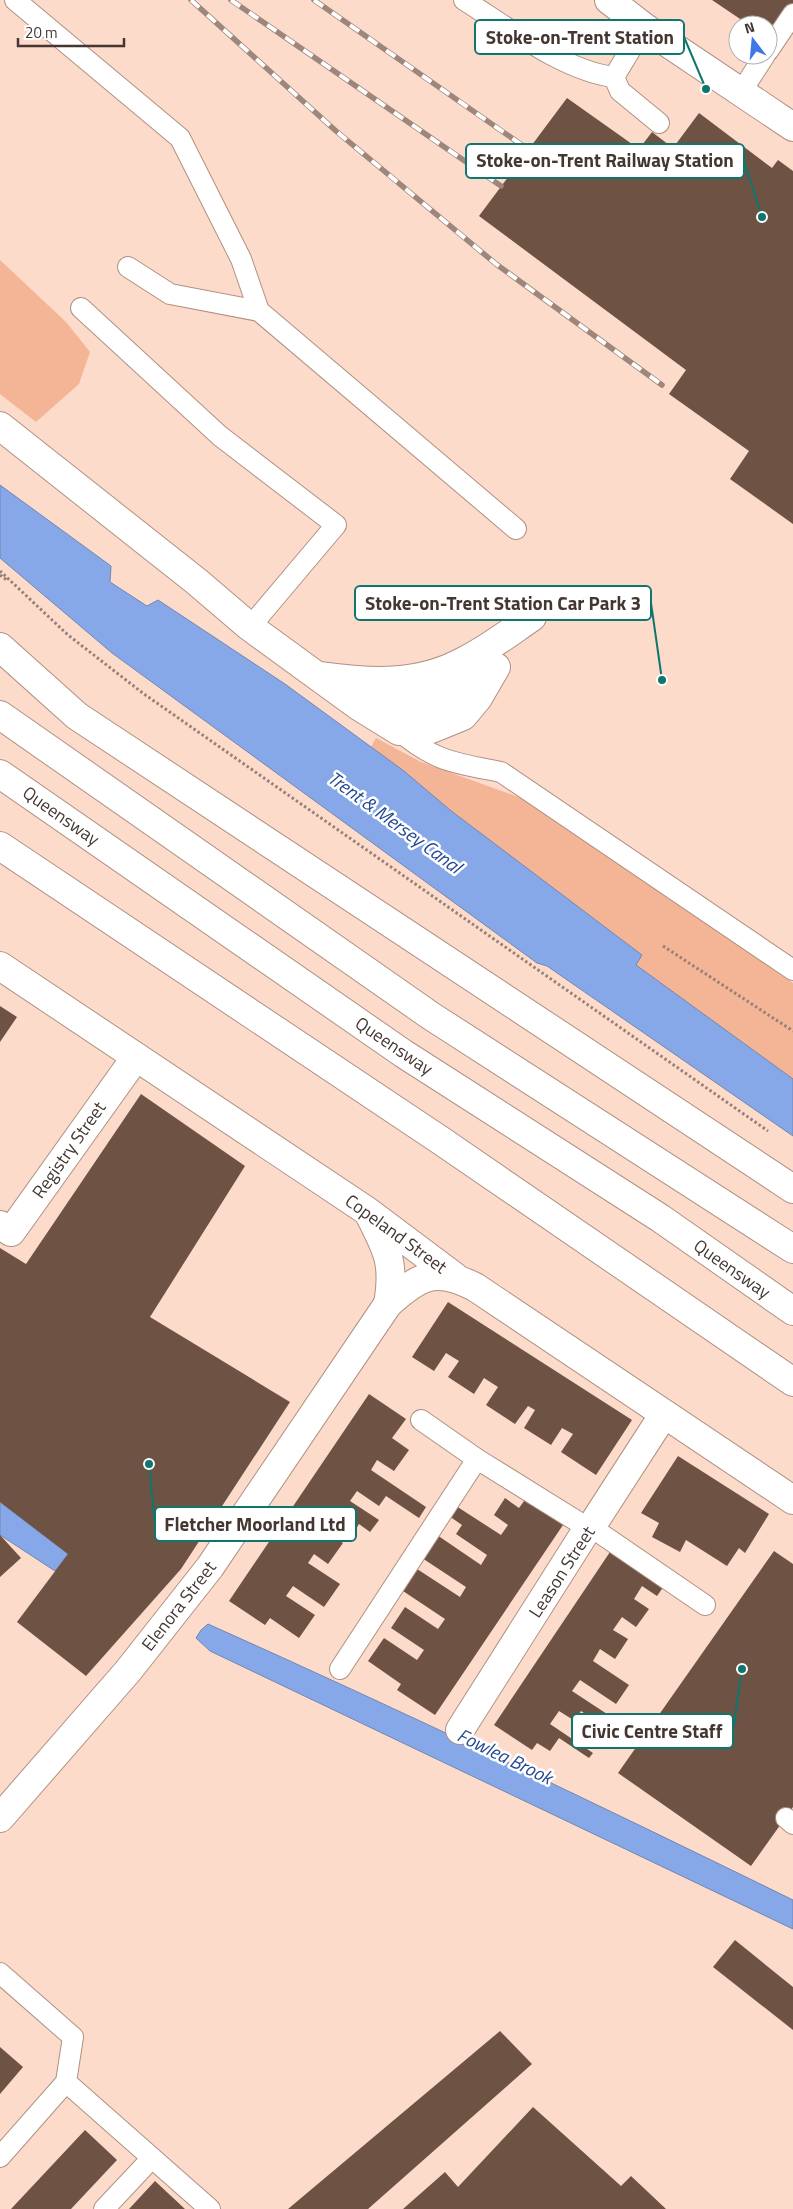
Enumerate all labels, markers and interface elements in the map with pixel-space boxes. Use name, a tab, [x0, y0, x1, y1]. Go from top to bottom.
scale bar	[18, 15, 124, 47]
north arrow	[728, 15, 778, 65]
text: N	[742, 16, 757, 38]
callout: Stoke-on-Trent Station	[475, 20, 684, 54]
text: 20 m	[25, 21, 58, 44]
text: Stoke-on-Trent Station	[486, 22, 674, 51]
callout: Stoke-on-Trent Railway Station	[466, 144, 744, 178]
text: Stoke-on-Trent Railway Station	[476, 145, 734, 174]
callout: Stoke-on-Trent Station Car Park 3	[355, 586, 651, 620]
text: Stoke-on-Trent Station Car Park 3	[365, 588, 641, 617]
water label: Trent & Mersey Canal	[322, 763, 470, 881]
street label: Queensway	[17, 779, 106, 852]
street label: Queensway	[350, 1010, 439, 1082]
street label: Registry Street	[25, 1095, 112, 1204]
street label: Copeland Street	[340, 1187, 453, 1280]
street label: Queensway	[688, 1232, 777, 1305]
callout: Fletcher Moorland Ltd	[155, 1507, 356, 1541]
text: Fletcher Moorland Ltd	[164, 1509, 346, 1538]
street label: Leason Street	[522, 1520, 602, 1623]
street label: Elenora Street	[135, 1554, 223, 1657]
callout: Civic Centre Staff	[572, 1714, 733, 1748]
text: Civic Centre Staff	[582, 1716, 723, 1745]
water label: Fowlea Brook	[453, 1720, 560, 1792]

